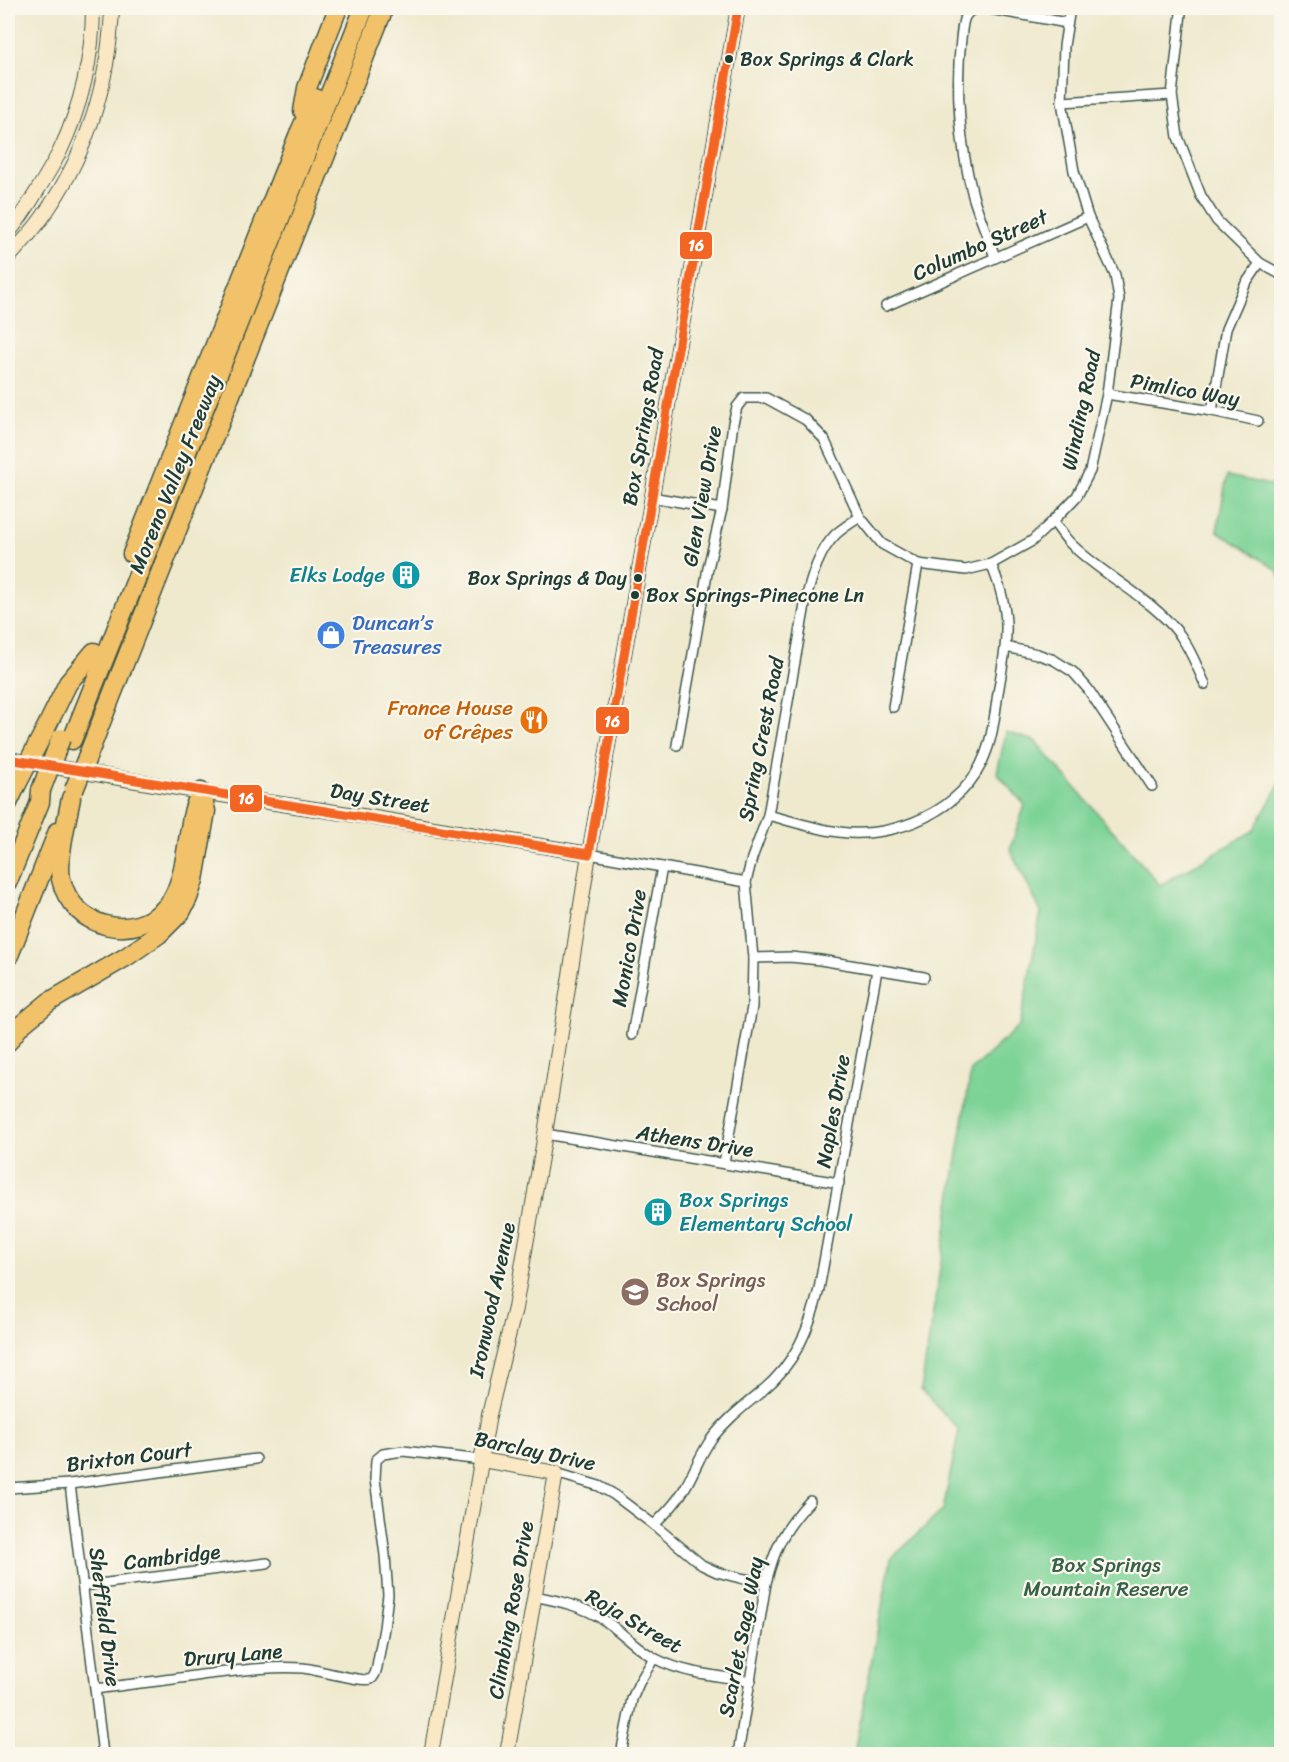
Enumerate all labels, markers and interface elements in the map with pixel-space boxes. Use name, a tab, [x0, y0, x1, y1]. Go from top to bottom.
place label: Box Springs & Clark	[740, 42, 914, 77]
marker: Box Springs & Clark	[723, 53, 735, 65]
street label: Columbo Street	[906, 197, 1055, 292]
line badge: 16	[679, 231, 713, 260]
text: 16	[688, 231, 704, 260]
street label: Box Springs Road	[610, 343, 676, 509]
street label: Winding Road	[1050, 344, 1113, 474]
street label: Pimlico Way	[1127, 362, 1243, 418]
street label: Moreno Valley Freeway	[118, 369, 232, 579]
street label: Glen View Drive	[671, 422, 733, 569]
place label: Elks Lodge	[289, 556, 385, 594]
building icon: Elks Lodge	[390, 559, 422, 591]
place label: Box Springs & Day	[467, 561, 628, 596]
marker: Box Springs & Day	[632, 572, 644, 584]
place label: Box Springs-Pinecone Ln	[646, 578, 864, 613]
marker: Box Springs-Pinecone Ln	[629, 589, 641, 601]
place label: Duncan’s Treasures	[352, 604, 442, 666]
shop icon: Duncan’s Treasures	[315, 619, 347, 651]
street label: Spring Crest Road	[726, 652, 796, 824]
place label: France House of Crêpes	[387, 689, 513, 751]
restaurant icon: France House of Crêpes	[518, 704, 550, 736]
line badge: 16	[595, 706, 630, 735]
text: 16	[604, 707, 620, 736]
street label: Day Street	[327, 771, 433, 825]
line badge: 16	[229, 784, 263, 813]
text: 16	[238, 784, 254, 813]
street label: Monico Drive	[600, 886, 658, 1010]
street label: Naples Drive	[804, 1051, 862, 1171]
street label: Athens Drive	[633, 1113, 756, 1169]
place label: Box Springs Elementary School	[679, 1181, 853, 1243]
building icon: Box Springs Elementary School	[642, 1196, 674, 1228]
street label: Ironwood Avenue	[457, 1219, 527, 1382]
place label: Box Springs School	[656, 1261, 766, 1323]
school or university icon: Box Springs School	[619, 1276, 651, 1308]
street label: Barclay Drive	[471, 1420, 599, 1482]
street label: Brixton Court	[64, 1430, 195, 1484]
street label: Climbing Rose Drive	[477, 1518, 545, 1702]
street label: Cambridge	[121, 1532, 223, 1582]
street label: Sheffield Drive	[78, 1545, 132, 1689]
park label: Box Springs Mountain Reserve	[1023, 1546, 1189, 1608]
street label: Scarlet Sage Way	[707, 1553, 775, 1720]
street label: Roja Street	[578, 1578, 690, 1664]
street label: Drury Lane	[182, 1632, 284, 1678]

